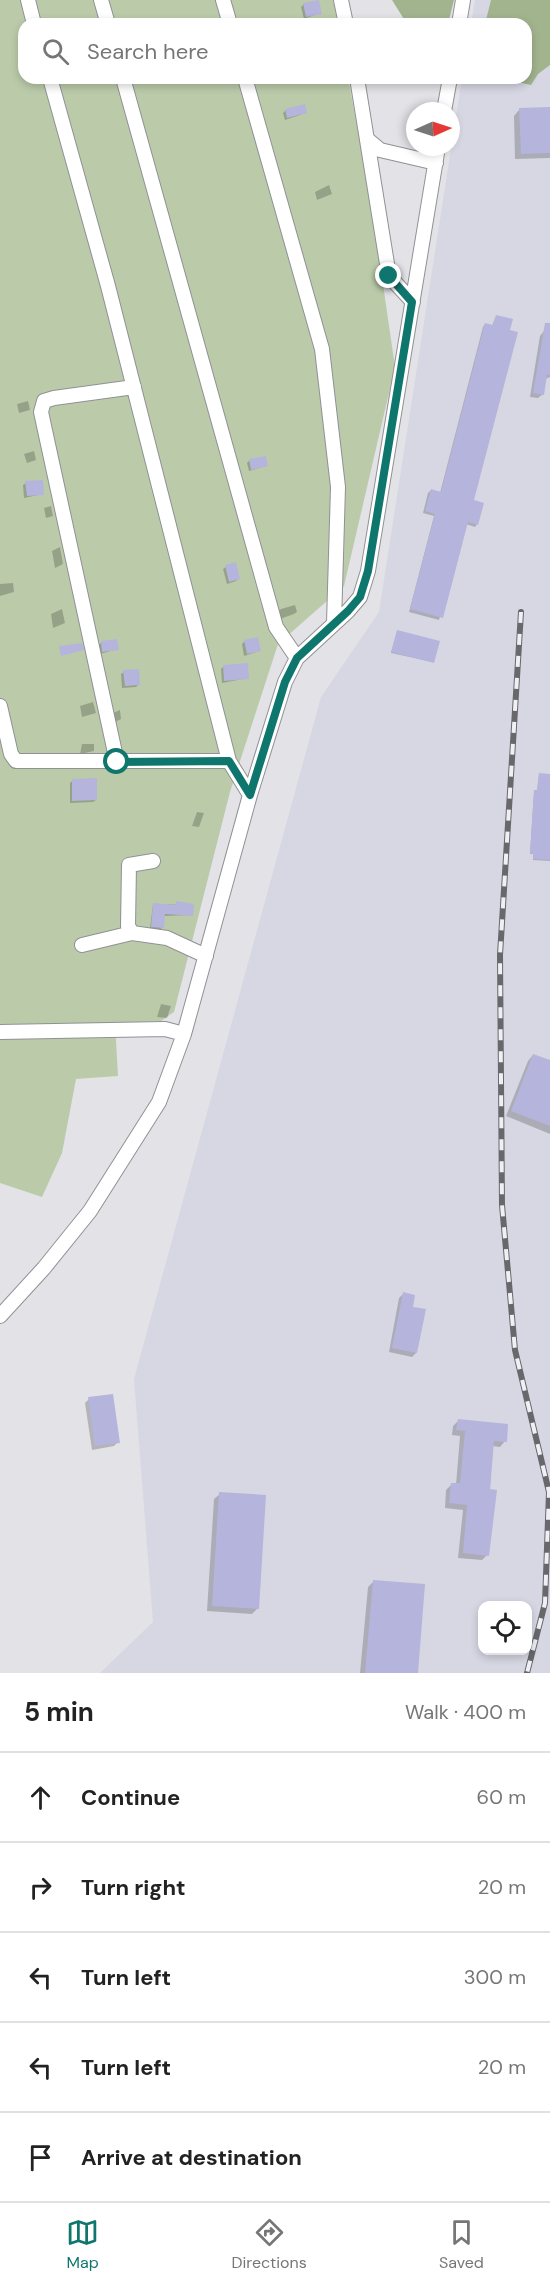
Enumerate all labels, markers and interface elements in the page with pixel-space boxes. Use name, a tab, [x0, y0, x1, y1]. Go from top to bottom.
search box	[18, 18, 532, 84]
icon: search	[39, 35, 72, 68]
text: Search here	[87, 37, 208, 66]
north arrow	[406, 102, 460, 156]
route end	[375, 262, 401, 288]
route start	[103, 748, 129, 774]
map controls	[478, 1601, 532, 1655]
button: locate	[478, 1601, 532, 1655]
text: 5 min	[24, 1695, 94, 1729]
text: Walk · 400 m	[405, 1699, 526, 1725]
icon: ahead	[24, 1781, 57, 1814]
text: Continue	[81, 1783, 180, 1812]
text: 60 m	[477, 1784, 526, 1810]
icon: right	[24, 1871, 57, 1904]
text: Turn right	[81, 1873, 186, 1902]
text: 20 m	[478, 1874, 526, 1900]
icon: left	[24, 1961, 57, 1994]
text: Turn left	[81, 1963, 171, 1992]
text: 300 m	[464, 1964, 526, 1990]
icon: left	[24, 2051, 57, 2084]
text: Turn left	[81, 2053, 171, 2082]
text: 20 m	[478, 2054, 526, 2080]
icon: arrive	[24, 2141, 57, 2174]
text: Arrive at destination	[81, 2143, 302, 2172]
tab: Map	[66, 2216, 99, 2273]
tab: Directions	[231, 2216, 307, 2273]
tab: Saved	[439, 2216, 484, 2273]

